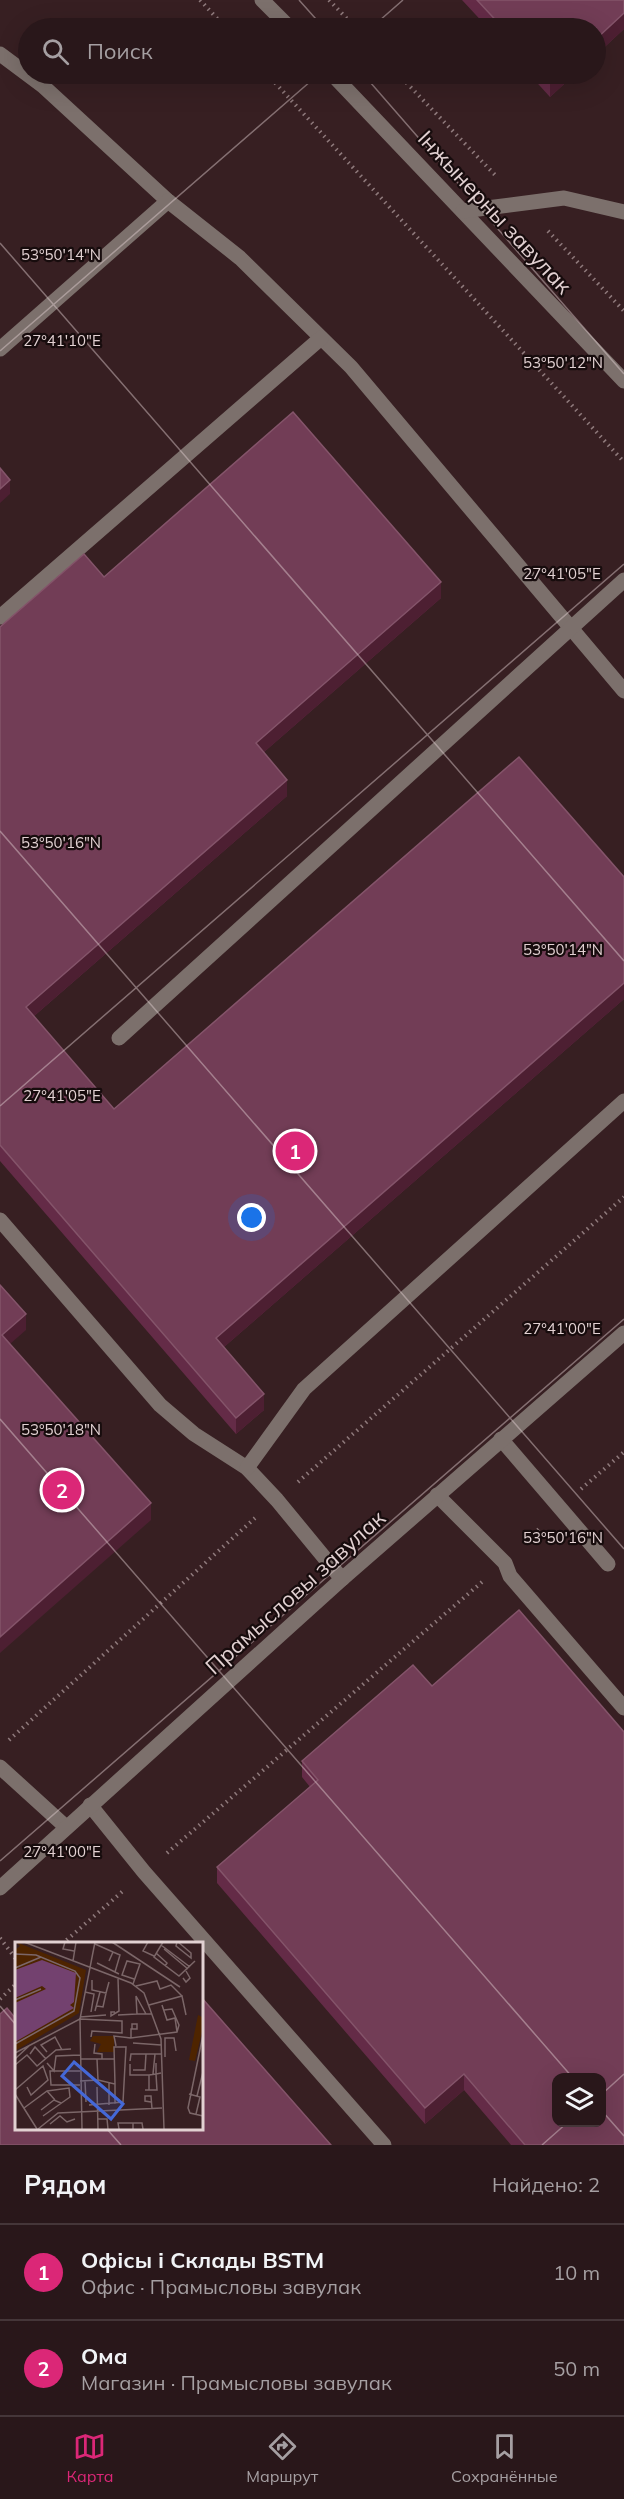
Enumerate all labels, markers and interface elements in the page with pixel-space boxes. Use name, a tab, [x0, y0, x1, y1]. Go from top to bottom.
search box	[18, 18, 606, 84]
icon: search	[39, 35, 72, 68]
text: Поиск	[87, 37, 153, 65]
street label: Інжынерны завулак	[412, 124, 578, 300]
text: 53°50'14"N	[21, 245, 101, 264]
text: 27°41'10"E	[23, 331, 101, 350]
text: 53°50'12"N	[523, 353, 603, 372]
text: 27°41'05"E	[523, 564, 601, 583]
text: 53°50'16"N	[21, 833, 101, 852]
text: 53°50'14"N	[523, 940, 603, 959]
text: 27°41'05"E	[23, 1086, 101, 1105]
pin: 1	[276, 1128, 314, 1174]
your location	[237, 1203, 266, 1232]
text: 27°41'00"E	[523, 1319, 601, 1338]
text: 53°50'18"N	[21, 1420, 101, 1439]
pin: 2	[42, 1468, 82, 1512]
street label: Прамысловы завулак	[199, 1504, 391, 1680]
text: 53°50'16"N	[523, 1528, 603, 1547]
text: 27°41'00"E	[23, 1842, 101, 1861]
inset map	[15, 1942, 202, 2130]
map controls	[552, 2073, 606, 2127]
button: layers	[552, 2073, 606, 2127]
text: Рядом	[24, 2168, 107, 2201]
text: Найдено: 2	[492, 2172, 600, 2197]
text: Офісы і Склады BSTM	[81, 2246, 324, 2274]
text: 1	[38, 2260, 50, 2285]
text: 10 m	[553, 2260, 600, 2285]
text: Офис · Прамысловы завулак	[81, 2274, 361, 2299]
text: Ома	[81, 2342, 128, 2370]
text: 2	[38, 2356, 50, 2381]
text: 50 m	[553, 2356, 600, 2381]
text: Магазин · Прамысловы завулак	[81, 2370, 392, 2395]
tab: Карта	[66, 2430, 113, 2486]
tab: Маршрут	[246, 2430, 318, 2486]
tab: Сохранённые	[451, 2430, 558, 2486]

